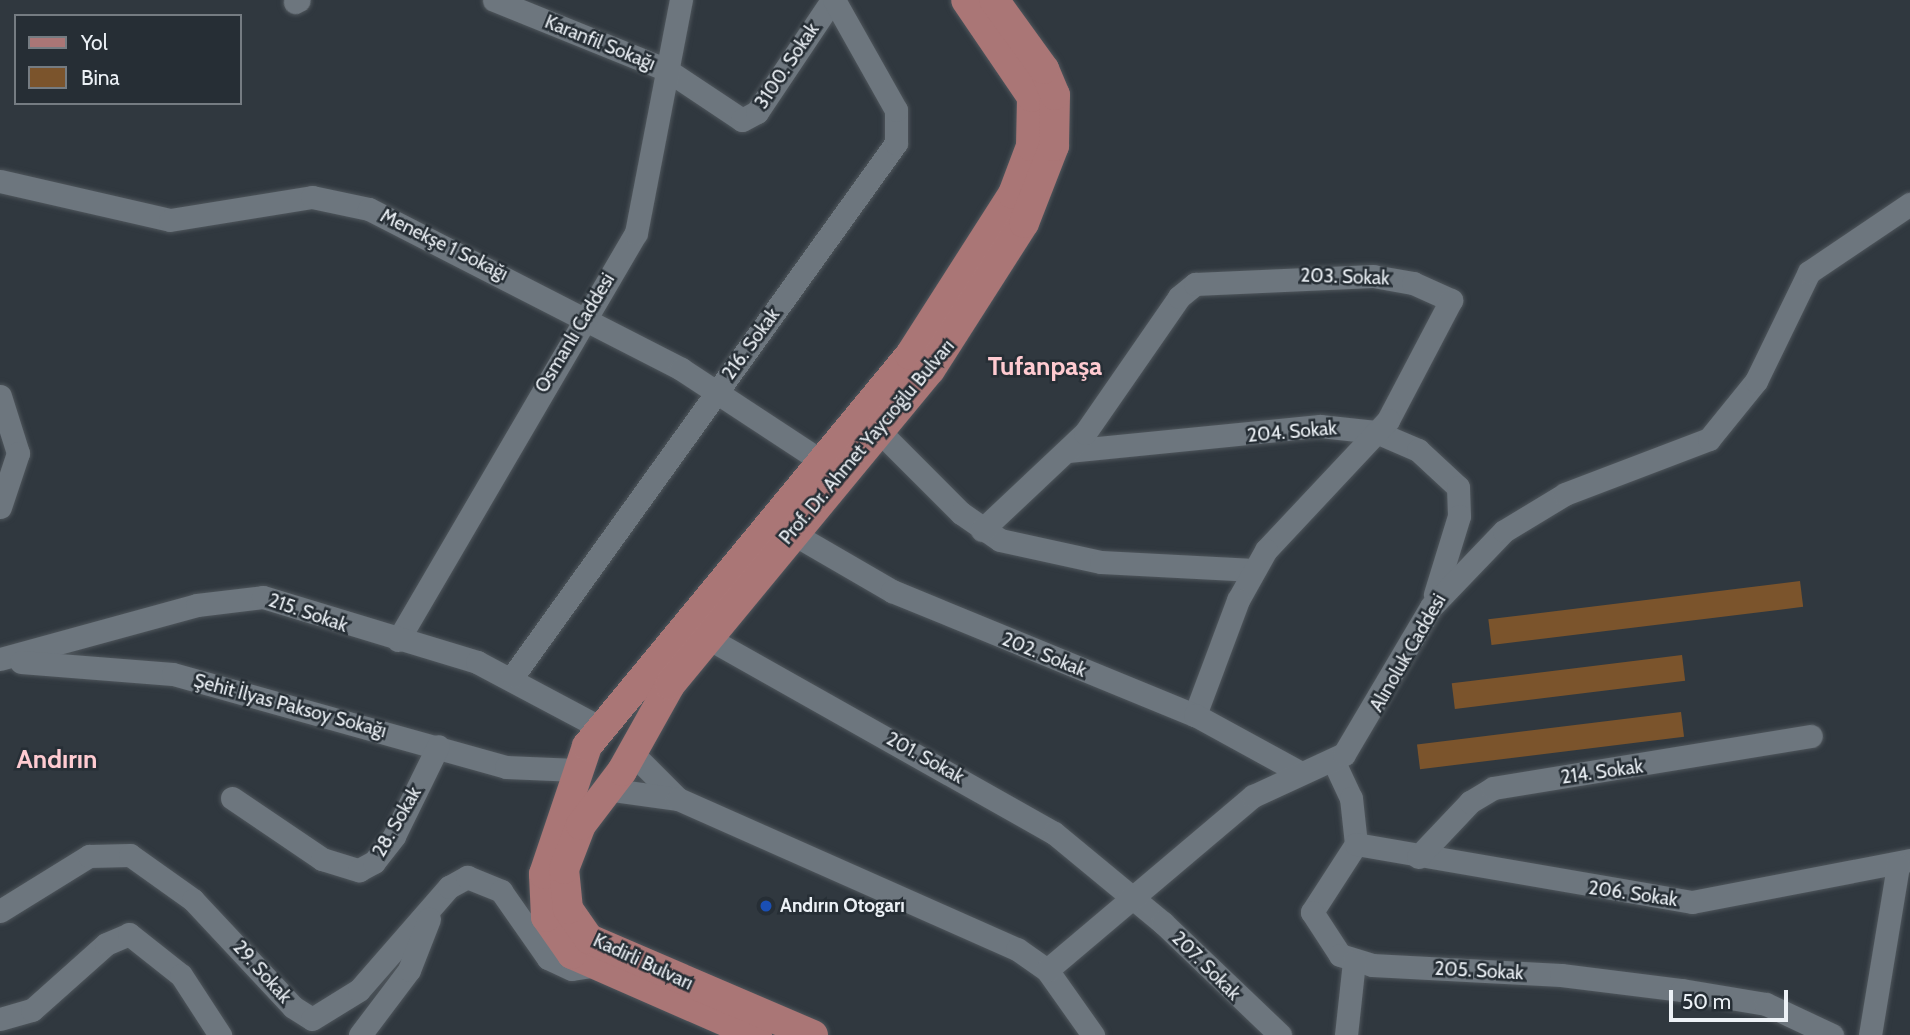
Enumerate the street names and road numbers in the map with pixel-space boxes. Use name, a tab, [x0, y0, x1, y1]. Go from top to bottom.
street label: Karanfil Sokağı	[541, 11, 659, 75]
street label: 3100. Sokak	[750, 19, 824, 113]
street label: Menekşe 1 Sokağı	[377, 204, 511, 286]
street label: 203. Sokak	[1300, 264, 1390, 290]
street label: Osmanlı Caddesi	[530, 269, 620, 397]
street label: 216. Sokak	[717, 304, 785, 384]
street label: Prof. Dr. Ahmet Yaycıoğlu Bulvarı	[775, 335, 959, 549]
street label: 204. Sokak	[1246, 417, 1338, 447]
street label: 215. Sokak	[265, 589, 351, 637]
street label: Alınoluk Caddesi	[1365, 590, 1451, 716]
street label: 202. Sokak	[998, 628, 1090, 682]
street label: Şehit İlyas Paksoy Sokağı	[191, 669, 389, 743]
street label: 201. Sokak	[882, 727, 968, 789]
street label: 214. Sokak	[1559, 755, 1645, 789]
street label: 28. Sokak	[368, 783, 426, 861]
street label: 206. Sokak	[1587, 876, 1679, 912]
street label: 207. Sokak	[1167, 927, 1245, 1005]
street label: Kadirli Bulvarı	[590, 929, 696, 995]
street label: 29. Sokak	[228, 936, 296, 1008]
street label: 205. Sokak	[1434, 957, 1524, 985]

